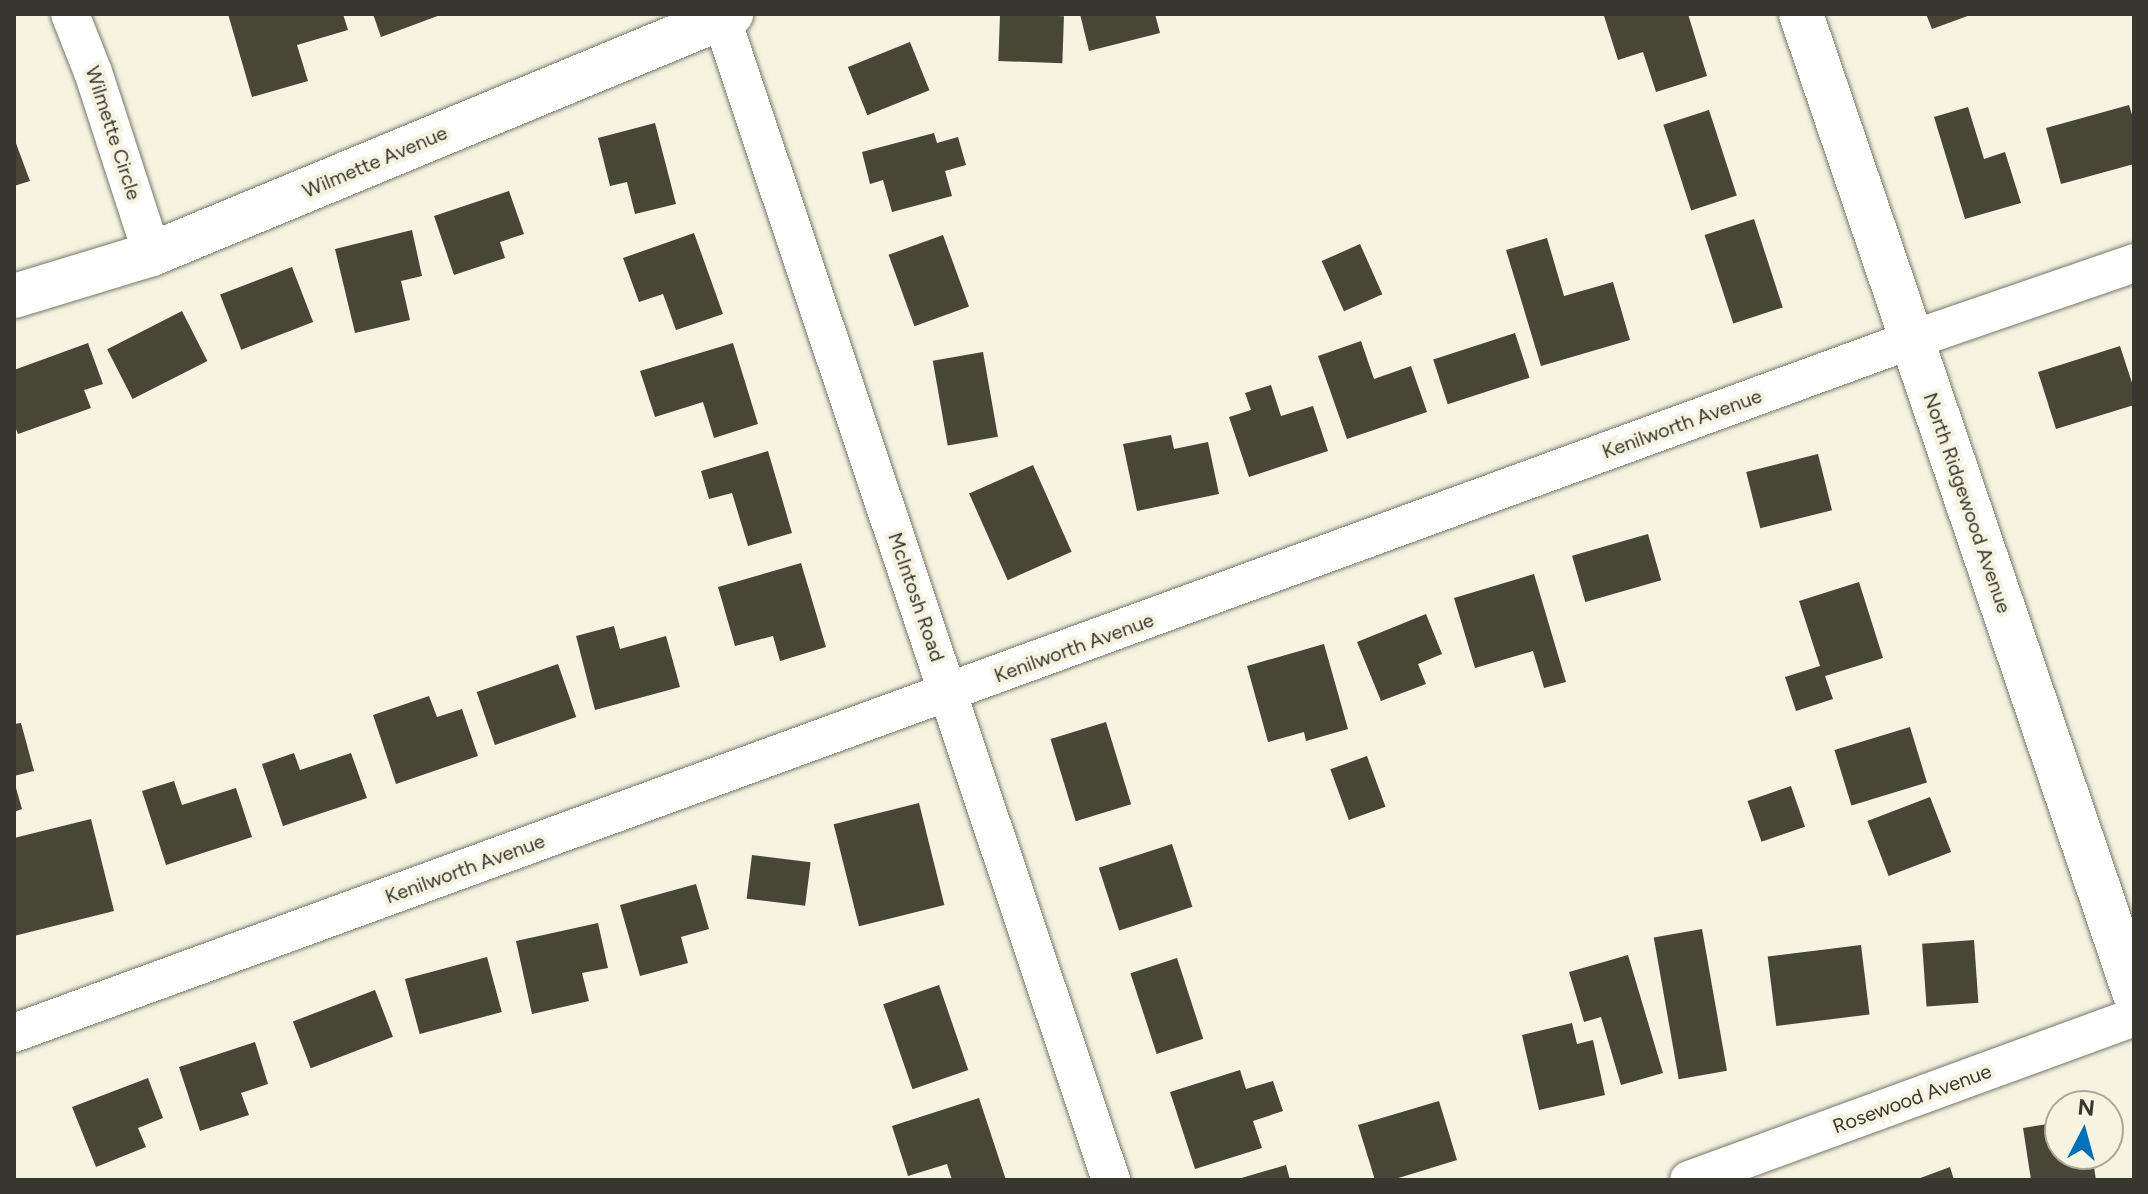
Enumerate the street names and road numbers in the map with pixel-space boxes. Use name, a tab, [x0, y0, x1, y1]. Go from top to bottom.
street label: Wilmette Circle	[80, 63, 146, 203]
street label: Wilmette Avenue	[299, 121, 451, 203]
street label: Kenilworth Avenue	[1599, 384, 1765, 464]
street label: North Ridgewood Avenue	[1918, 390, 2016, 616]
street label: McIntosh Road	[883, 529, 949, 665]
street label: Kenilworth Avenue	[991, 608, 1157, 688]
street label: Kenilworth Avenue	[382, 829, 548, 909]
street label: Rosewood Avenue	[1829, 1059, 1995, 1139]

